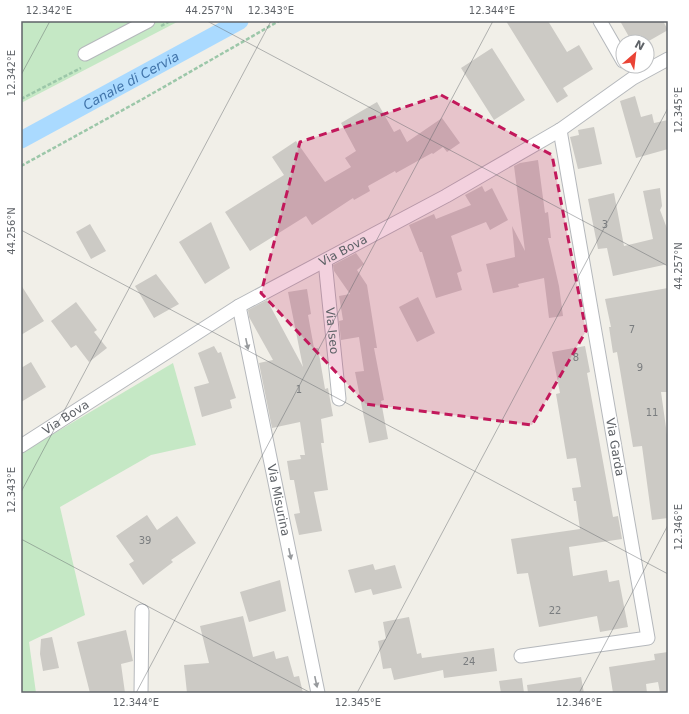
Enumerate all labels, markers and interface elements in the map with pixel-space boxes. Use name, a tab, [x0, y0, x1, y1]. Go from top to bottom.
text: 12.342°E	[26, 5, 72, 16]
text: 44.257°N	[185, 5, 233, 16]
text: 12.343°E	[248, 5, 294, 16]
text: 12.344°E	[469, 5, 515, 16]
north arrow	[615, 34, 655, 74]
text: N	[632, 38, 647, 54]
water label: Canale di Cervia	[80, 48, 181, 112]
text: 12.342°E	[6, 50, 17, 96]
text: 12.345°E	[673, 87, 684, 133]
text: 44.256°N	[6, 207, 17, 255]
house number: 3	[602, 219, 608, 230]
street label: Via Bova	[317, 232, 370, 269]
text: 44.257°N	[673, 242, 684, 290]
street label: Via Iseo	[323, 307, 341, 355]
house number: 7	[629, 324, 635, 335]
one-way arrow	[244, 338, 250, 351]
house number: 8	[573, 352, 579, 363]
house number: 9	[637, 362, 643, 373]
house number: 1	[296, 384, 302, 395]
street label: Via Bova	[40, 397, 91, 437]
house number: 11	[646, 407, 658, 418]
street label: Via Garda	[603, 417, 627, 477]
street label: Via Misurina	[264, 463, 293, 537]
text: 12.343°E	[6, 467, 17, 513]
text: 12.346°E	[673, 504, 684, 550]
house number: 39	[139, 535, 151, 546]
one-way arrow	[287, 548, 293, 560]
house number: 22	[549, 605, 561, 616]
house number: 24	[463, 656, 475, 667]
one-way arrow	[313, 675, 319, 688]
text: 12.344°E	[113, 697, 159, 708]
text: 12.345°E	[335, 697, 381, 708]
text: 12.346°E	[556, 697, 602, 708]

